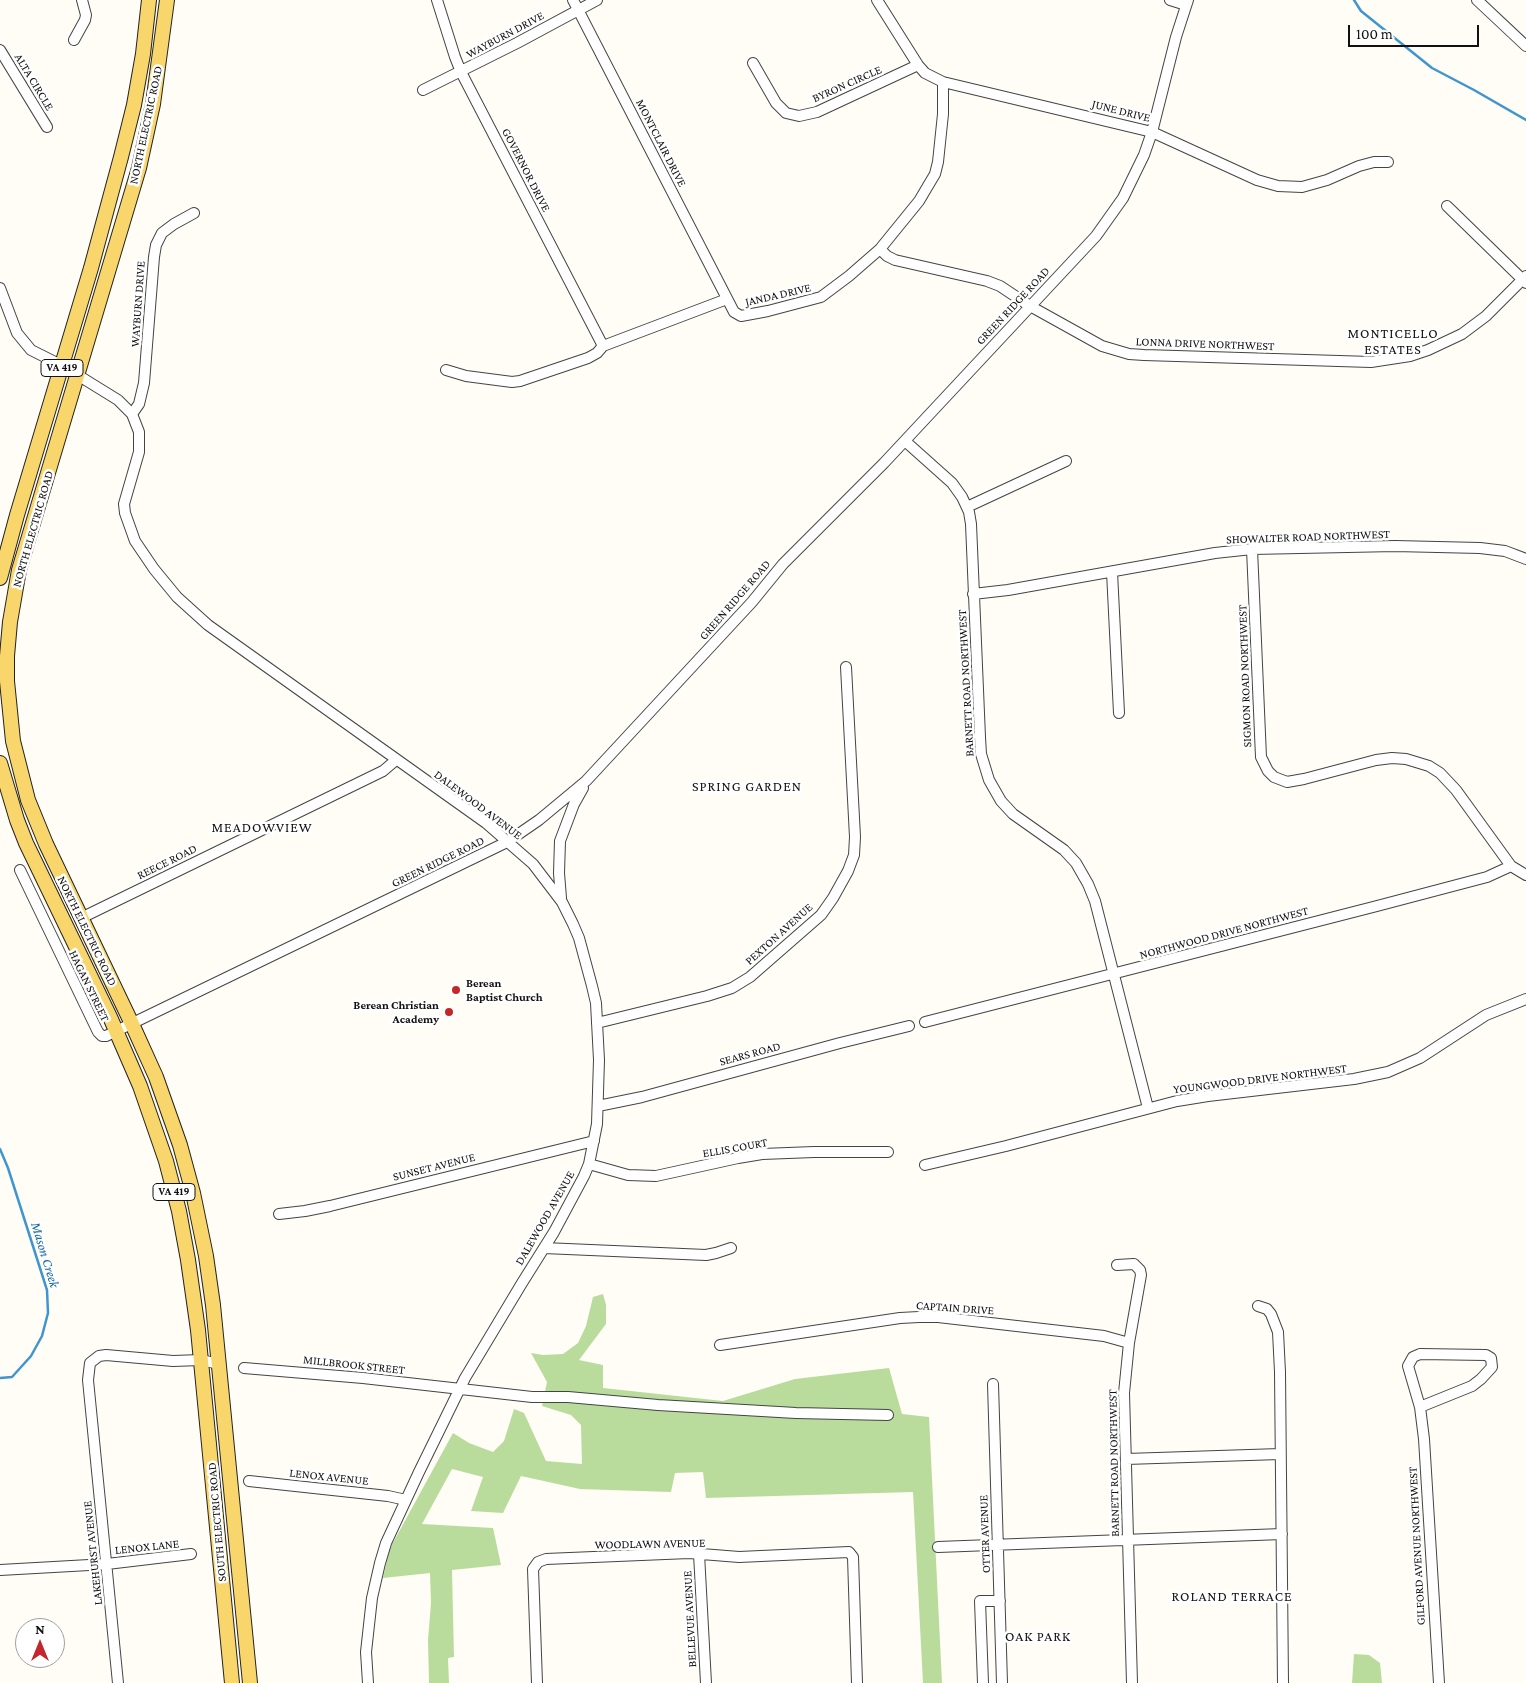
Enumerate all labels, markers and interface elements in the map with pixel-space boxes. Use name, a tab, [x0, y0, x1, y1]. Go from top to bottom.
street label: WAYBURN DRIVE	[464, 8, 546, 62]
scale bar	[1351, 15, 1482, 47]
text: 100 m	[1356, 26, 1393, 42]
street label: ALTA CIRCLE	[11, 51, 57, 113]
street label: BYRON CIRCLE	[810, 62, 884, 106]
street label: NORTH ELECTRIC ROAD	[126, 65, 166, 185]
street label: MONTCLAIR DRIVE	[633, 97, 689, 189]
street label: JUNE DRIVE	[1090, 97, 1152, 125]
street label: GOVERNOR DRIVE	[499, 126, 553, 214]
street label: WAYBURN DRIVE	[128, 261, 148, 347]
street label: GREEN RIDGE ROAD	[973, 264, 1053, 348]
street label: JANDA DRIVE	[744, 280, 812, 310]
district label: MONTICELLO ESTATES	[1346, 326, 1440, 358]
street label: LONNA DRIVE NORTHWEST	[1135, 334, 1275, 354]
road number: VA 419	[41, 359, 83, 376]
street label: NORTH ELECTRIC ROAD	[9, 469, 57, 589]
street label: SHOWALTER ROAD NORTHWEST	[1226, 527, 1390, 547]
street label: GREEN RIDGE ROAD	[696, 557, 774, 643]
street label: SIGMON ROAD NORTHWEST	[1235, 604, 1255, 748]
street label: BARNETT ROAD NORTHWEST	[955, 609, 977, 757]
street label: DALEWOOD AVENUE	[431, 767, 525, 843]
district label: SPRING GARDEN	[690, 779, 804, 795]
district label: MEADOWVIEW	[210, 820, 314, 836]
street label: GREEN RIDGE ROAD	[389, 833, 487, 891]
street label: REECE ROAD	[135, 841, 199, 883]
street label: NORTH ELECTRIC ROAD	[54, 874, 120, 988]
street label: PEXTON AVENUE	[742, 900, 816, 968]
street label: NORTHWOOD DRIVE NORTHWEST	[1138, 904, 1310, 962]
street label: HAGAN STREET	[66, 948, 112, 1024]
place label: Berean Baptist Church	[466, 976, 543, 1004]
marker: Berean Baptist Church	[450, 984, 462, 996]
place label: Berean Christian Academy	[353, 998, 439, 1026]
marker: Berean Christian Academy	[443, 1006, 455, 1018]
street label: SEARS ROAD	[718, 1039, 782, 1069]
street label: YOUNGWOOD DRIVE NORTHWEST	[1172, 1061, 1348, 1097]
street label: ELLIS COURT	[701, 1135, 769, 1161]
street label: SUNSET AVENUE	[391, 1150, 477, 1184]
street label: DALEWOOD AVENUE	[512, 1168, 578, 1268]
road number: VA 419	[153, 1184, 195, 1200]
water label: Mason Creek	[27, 1220, 63, 1290]
street label: CAPTAIN DRIVE	[916, 1298, 994, 1318]
street label: MILLBROOK STREET	[302, 1352, 406, 1378]
street label: BARNETT ROAD NORTHWEST	[1106, 1389, 1122, 1537]
street label: SOUTH ELECTRIC ROAD	[205, 1462, 229, 1582]
street label: LENOX AVENUE	[289, 1466, 369, 1488]
street label: GILFORD AVENUE NORTHWEST	[1406, 1466, 1428, 1626]
street label: OTTER AVENUE	[976, 1494, 994, 1574]
street label: LAKEHURST AVENUE	[80, 1500, 106, 1606]
street label: LENOX LANE	[114, 1536, 180, 1558]
street label: WOODLAWN AVENUE	[594, 1536, 706, 1552]
street label: BELLEVUE AVENUE	[680, 1570, 700, 1668]
district label: ROLAND TERRACE	[1170, 1589, 1294, 1605]
north arrow	[15, 1618, 65, 1668]
text: N	[35, 1621, 45, 1637]
district label: OAK PARK	[1004, 1629, 1072, 1645]

